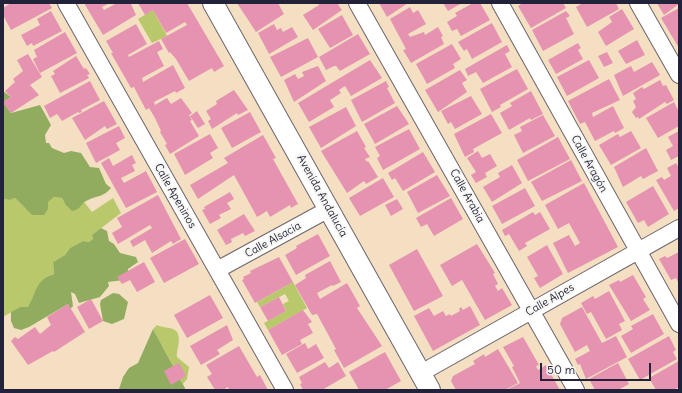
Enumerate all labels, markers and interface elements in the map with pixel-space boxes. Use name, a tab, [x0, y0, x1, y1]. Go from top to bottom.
street label: Calle Aragón	[568, 133, 610, 195]
street label: Avenida Andalucía	[294, 153, 350, 239]
street label: Calle Apeninos	[151, 161, 199, 231]
street label: Calle Arabia	[447, 167, 487, 225]
street label: Calle Alsacia	[243, 219, 303, 261]
street label: Calle Alpes	[523, 281, 577, 319]
scale bar	[542, 355, 653, 381]
text: 50 m	[547, 362, 575, 377]

